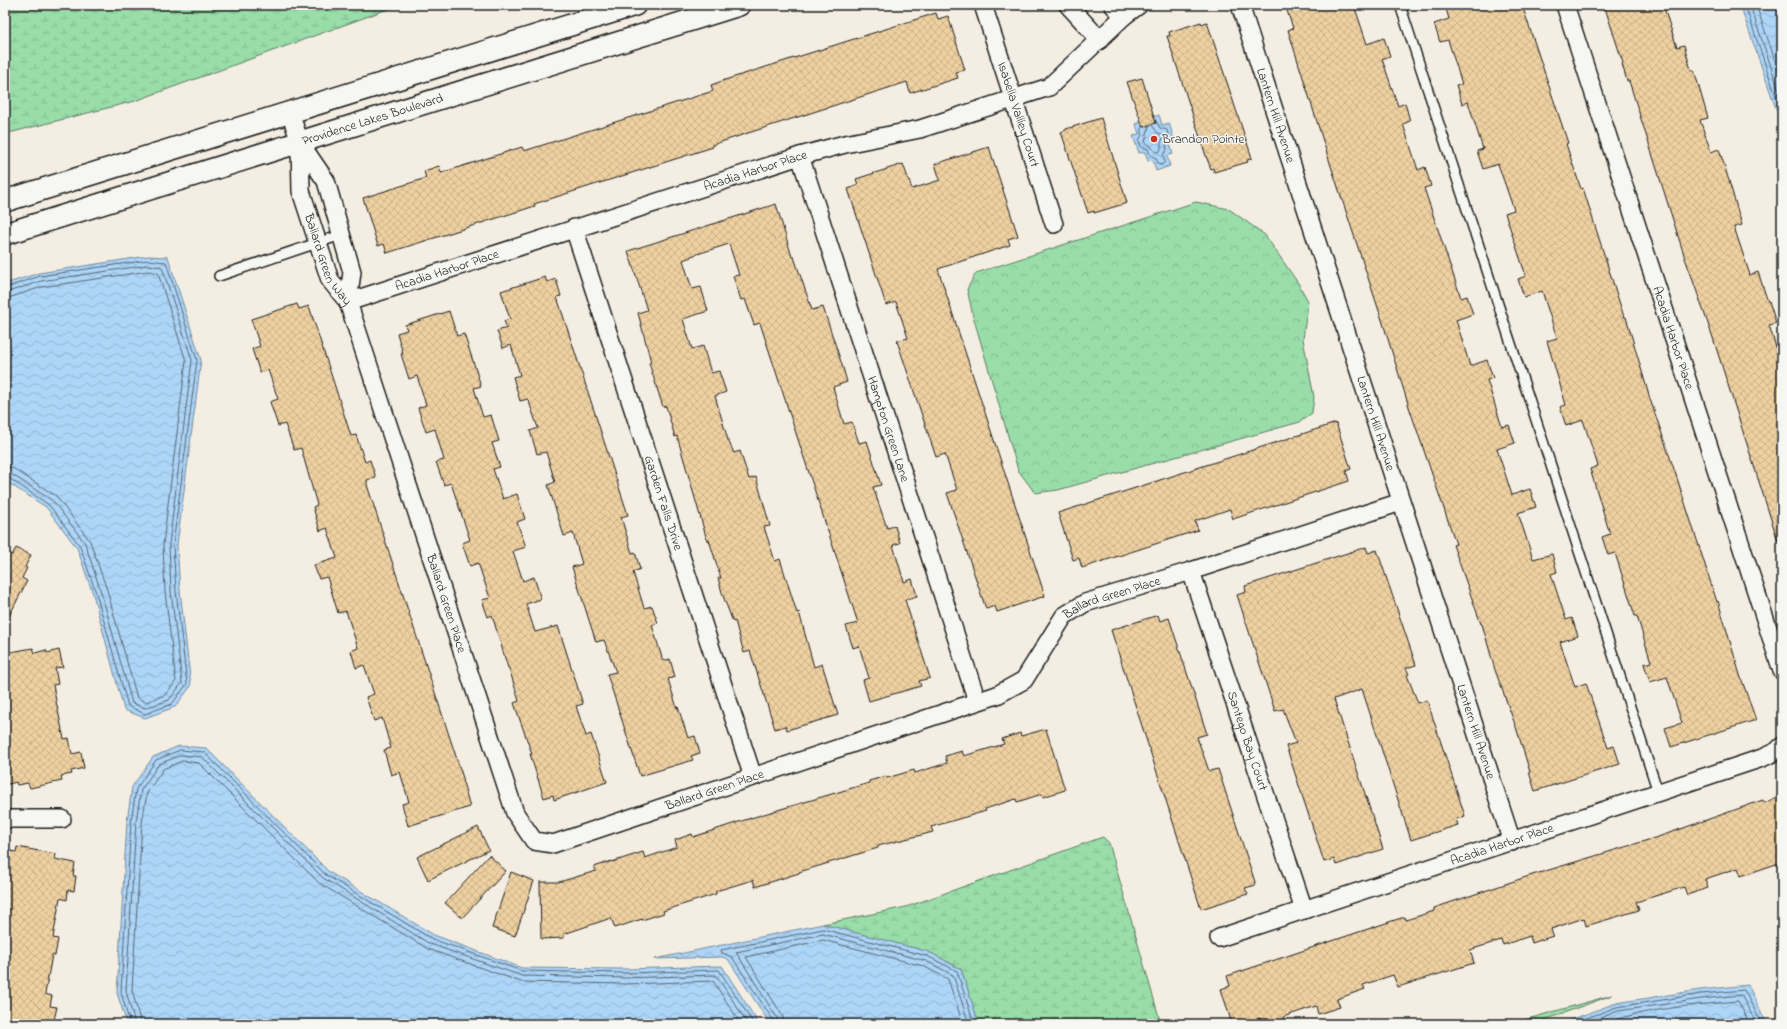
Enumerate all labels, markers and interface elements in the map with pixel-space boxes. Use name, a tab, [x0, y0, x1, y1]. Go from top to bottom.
street label: Isabella Vallley Court	[992, 59, 1045, 170]
street label: Lantern Hill Avenue	[1252, 65, 1300, 165]
street label: Providence Lakes Boulevard	[300, 88, 446, 150]
place label: Brandon Pointe	[1161, 130, 1245, 149]
marker: Brandon Pointe	[1149, 134, 1159, 144]
street label: Acadia Harbor Place	[701, 145, 809, 196]
street label: Ballard Green Way	[299, 210, 357, 310]
street label: Acadia Harbor Place	[393, 244, 501, 296]
street label: Acadia Harbor Place	[1648, 284, 1699, 392]
street label: Hampton Green Lane	[863, 374, 915, 484]
street label: Lantern Hill Avenue	[1352, 374, 1400, 473]
street label: Garden Falls Drive	[639, 453, 688, 553]
street label: Ballard Green Place	[421, 551, 472, 655]
street label: Ballard Green Place	[1058, 571, 1163, 624]
street label: Lantern Hill Avenue	[1452, 682, 1500, 782]
street label: Santego Bay Court	[1222, 689, 1273, 794]
street label: Ballard Green Place	[662, 764, 766, 815]
street label: Acadia Harbor Place	[1448, 818, 1556, 870]

